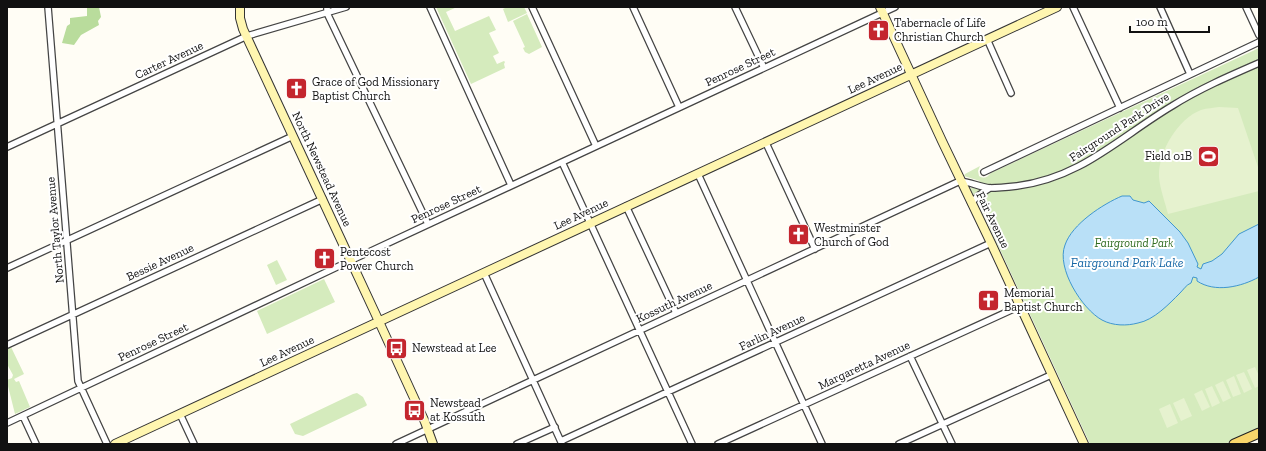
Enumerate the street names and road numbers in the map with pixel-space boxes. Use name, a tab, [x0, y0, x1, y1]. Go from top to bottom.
street label: Carter Avenue	[133, 38, 206, 82]
street label: Penrose Street	[703, 44, 778, 89]
street label: Lee Avenue	[846, 59, 905, 97]
street label: Fairground Park Drive	[1066, 89, 1172, 165]
street label: North Newstead Avenue	[289, 109, 355, 229]
street label: North Taylor Avenue	[43, 176, 67, 284]
street label: Penrose Street	[409, 181, 484, 226]
street label: Fair Avenue	[973, 190, 1013, 251]
street label: Lee Avenue	[552, 195, 611, 233]
street label: Bessie Avenue	[124, 240, 196, 284]
street label: Kossuth Avenue	[634, 278, 715, 326]
street label: Farlin Avenue	[737, 310, 808, 353]
street label: Penrose Street	[116, 319, 191, 364]
street label: Lee Avenue	[258, 332, 317, 370]
street label: Margaretta Avenue	[816, 337, 912, 392]

